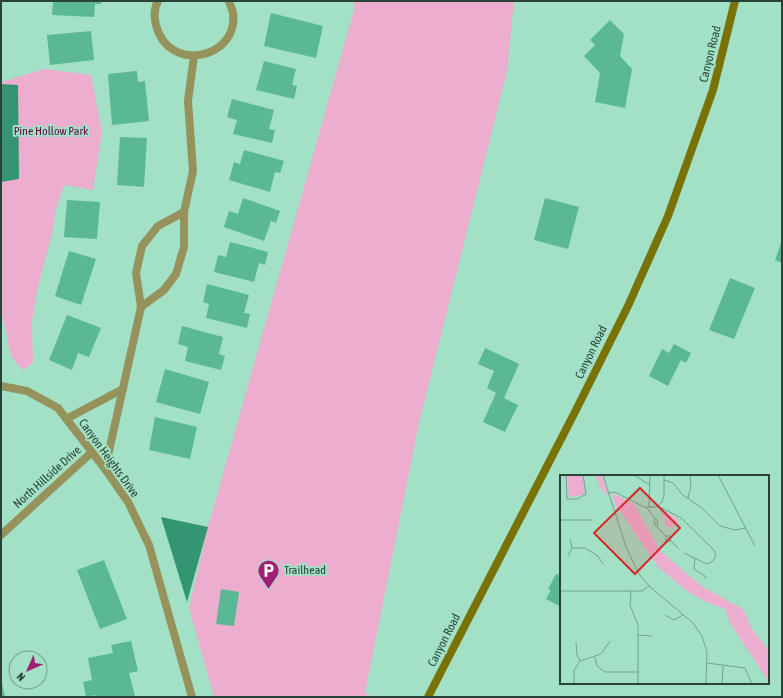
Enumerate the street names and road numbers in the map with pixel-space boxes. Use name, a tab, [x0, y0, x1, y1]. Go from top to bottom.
street label: Canyon Road	[696, 24, 724, 84]
street label: Canyon Road	[572, 323, 610, 381]
street label: Canyon Heights Drive	[76, 416, 142, 500]
street label: North Hillside Drive	[10, 443, 84, 511]
street label: Canyon Road	[425, 611, 463, 669]

